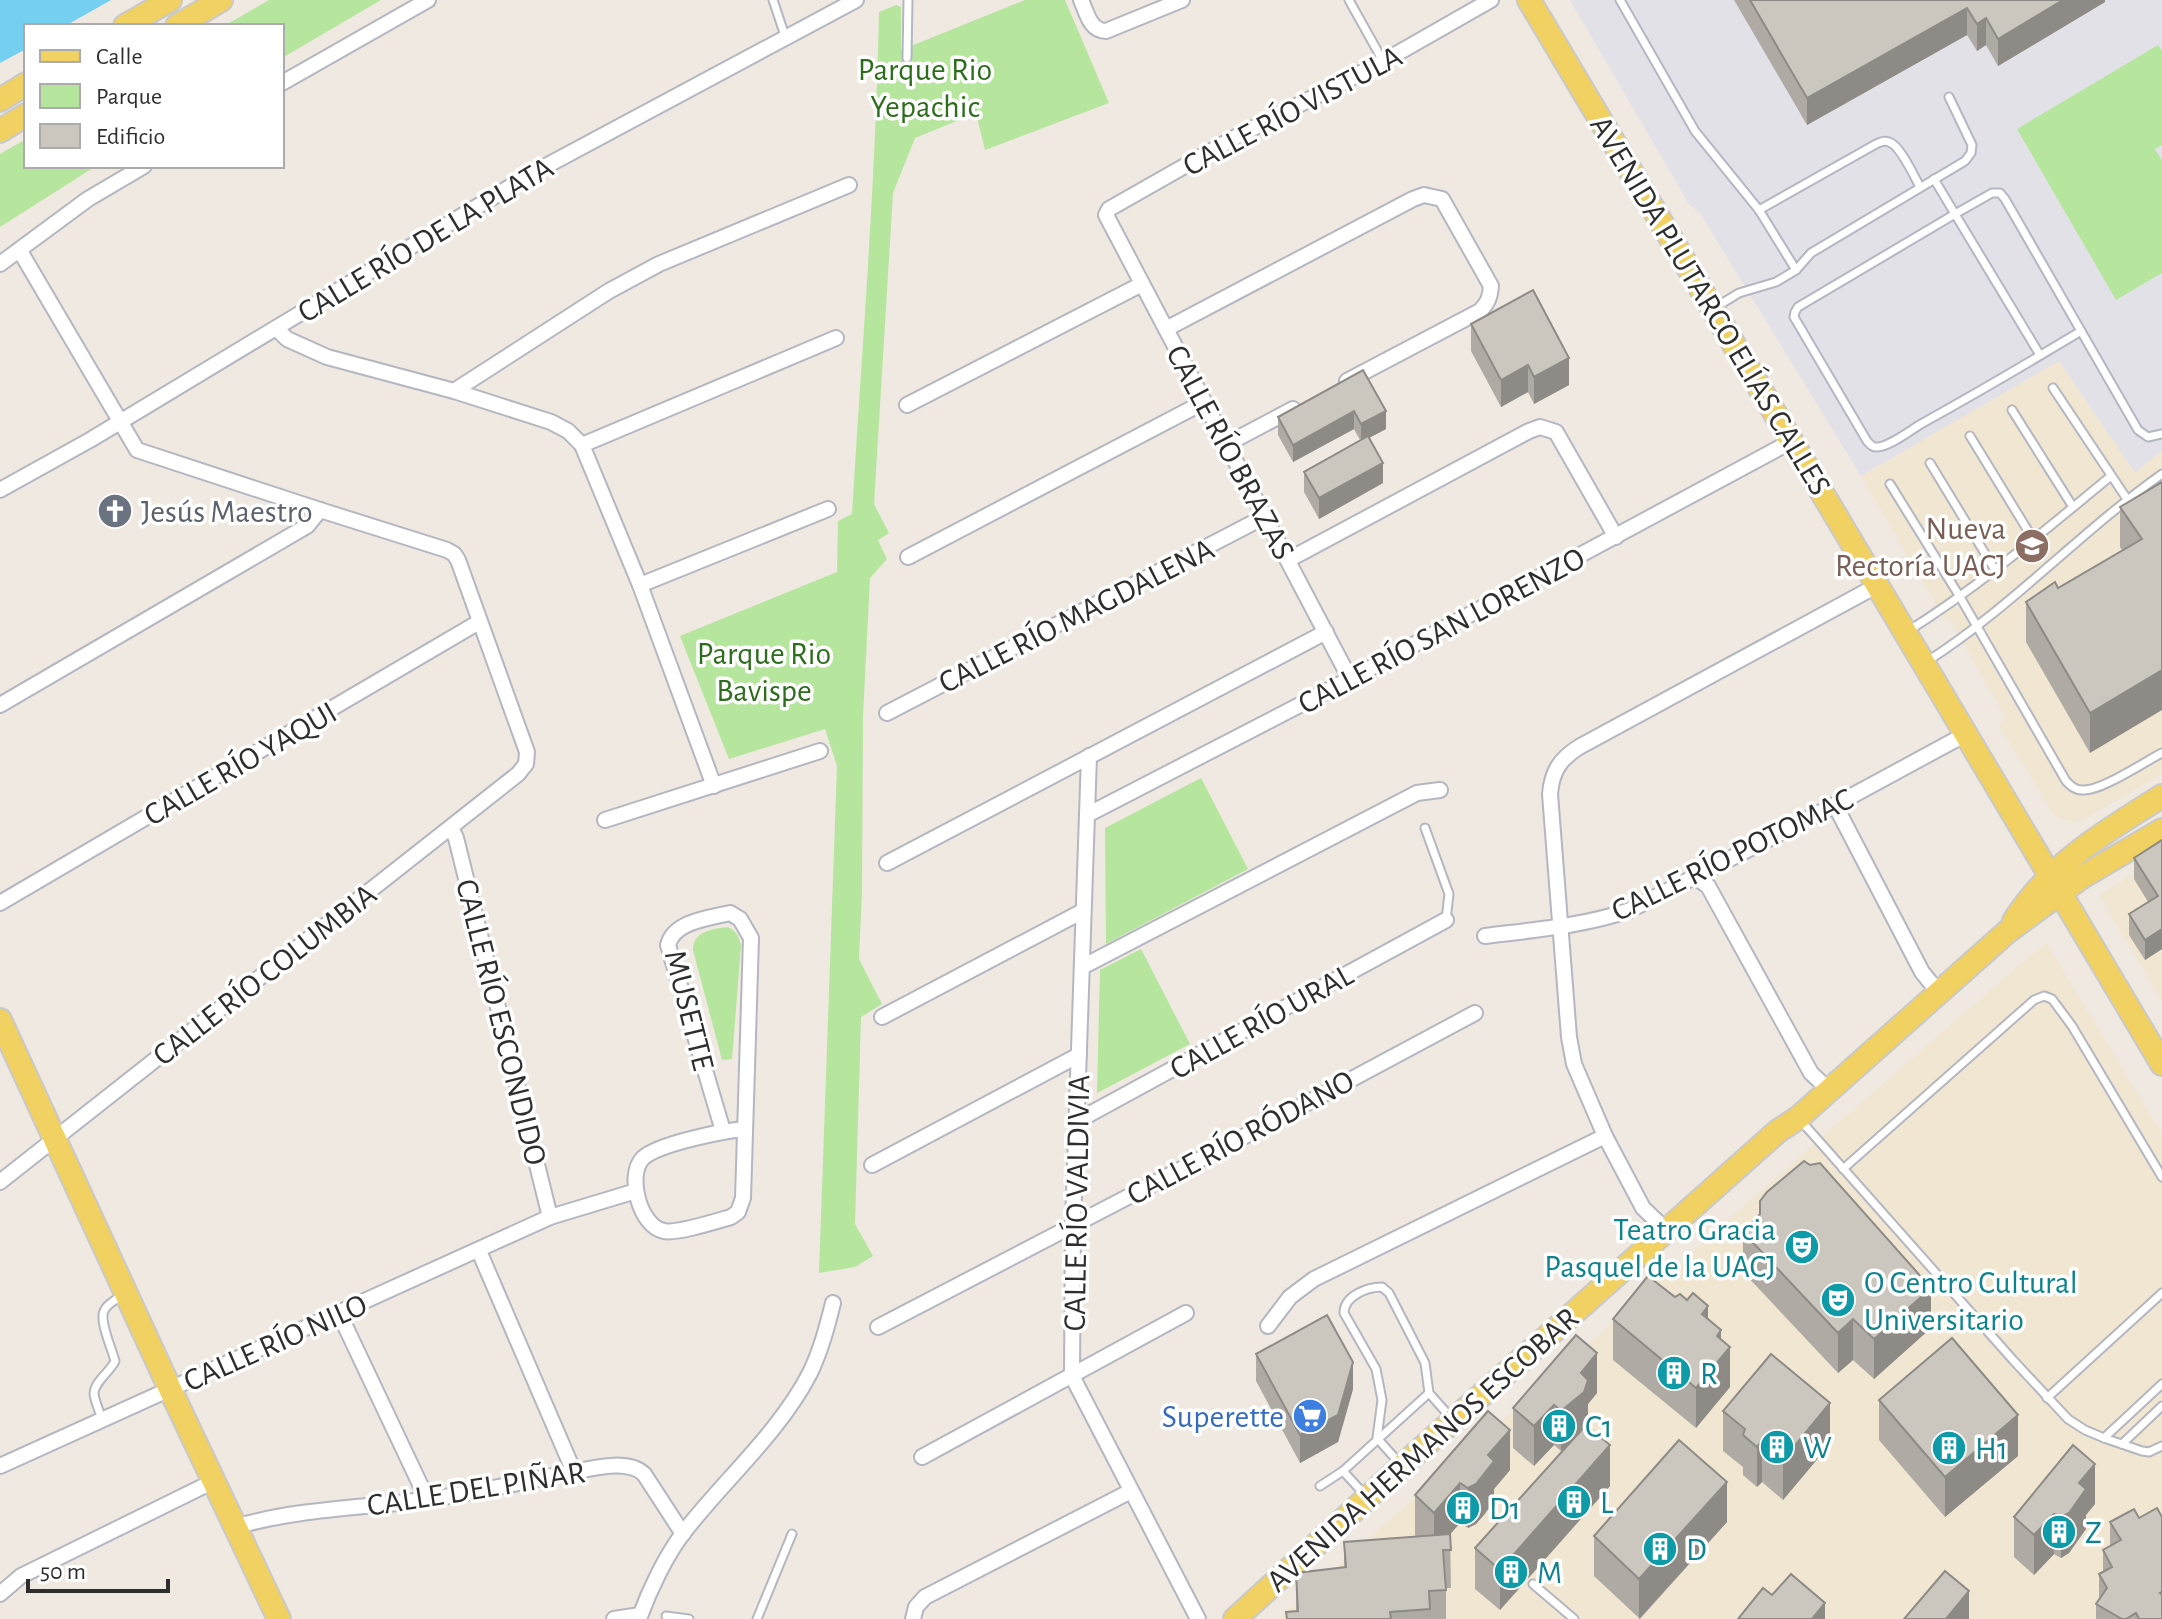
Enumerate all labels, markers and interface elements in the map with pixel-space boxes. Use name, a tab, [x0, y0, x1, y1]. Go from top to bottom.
legend	[24, 24, 284, 168]
street label: CALLE RÍO VISTULA	[1176, 37, 1407, 182]
text: Calle	[96, 45, 143, 69]
park label: Parque Rio Yepachic	[858, 54, 992, 123]
text: Parque	[96, 85, 162, 109]
street label: AVENIDA PLUTARCO ELÍAS CALLES	[1584, 109, 1839, 501]
text: Edificio	[96, 125, 165, 149]
street label: CALLE RÍO DE LA PLATA	[291, 149, 559, 329]
street label: CALLE RÍO BRAZAS	[1160, 339, 1303, 565]
church icon: Jesús Maestro	[96, 492, 134, 530]
place label: Jesús Maestro	[141, 496, 313, 528]
place label: Nueva Rectoría UACJ	[1835, 513, 2006, 582]
school or university icon: Nueva Rectoría UACJ	[2013, 527, 2051, 565]
street label: CALLE RÍO MAGDALENA	[932, 530, 1219, 699]
street label: CALLE RÍO SAN LORENZO	[1292, 539, 1590, 720]
park label: Parque Rio Bavispe	[697, 638, 831, 707]
street label: CALLE RÍO YAQUI	[137, 693, 342, 832]
street label: CALLE RÍO POTOMAC	[1605, 780, 1858, 927]
street label: CALLE RÍO ESCONDIDO	[450, 875, 555, 1168]
street label: CALLE RÍO COLUMBIA	[145, 876, 382, 1072]
street label: MUSETTE	[659, 947, 719, 1074]
street label: CALLE RÍO URAL	[1163, 956, 1359, 1085]
street label: CALLE RÍO RÓDANO	[1120, 1062, 1359, 1211]
street label: CALLE RÍO VALDIVIA	[1056, 1074, 1095, 1332]
place label: Teatro Gracia Pasquel de la UACJ	[1544, 1214, 1776, 1283]
theatre icon: Teatro Gracia Pasquel de la UACJ	[1783, 1228, 1821, 1266]
place label: O Centro Cultural Universitario	[1864, 1267, 2078, 1336]
theatre icon: O Centro Cultural Universitario	[1819, 1281, 1857, 1319]
street label: CALLE RÍO NILO	[178, 1286, 372, 1398]
street label: AVENIDA HERMANOS ESCOBAR	[1258, 1298, 1586, 1600]
building icon: R	[1655, 1354, 1693, 1392]
place label: R	[1700, 1358, 1718, 1390]
supermarket icon: Superette	[1291, 1397, 1329, 1435]
place label: Superette	[1162, 1401, 1284, 1433]
building icon: C1	[1540, 1407, 1578, 1445]
place label: C1	[1585, 1411, 1613, 1443]
building icon: W	[1758, 1428, 1796, 1466]
building icon: H1	[1930, 1429, 1968, 1467]
place label: W	[1803, 1432, 1832, 1464]
place label: H1	[1975, 1433, 2008, 1465]
street label: CALLE DEL PIÑAR	[364, 1454, 588, 1522]
building icon: L	[1555, 1483, 1593, 1521]
place label: L	[1600, 1487, 1614, 1519]
building icon: D1	[1444, 1489, 1482, 1527]
place label: D1	[1489, 1493, 1521, 1525]
building icon: Z	[2040, 1513, 2078, 1551]
place label: Z	[2085, 1517, 2102, 1549]
building icon: D	[1641, 1530, 1679, 1568]
place label: D	[1686, 1534, 1707, 1566]
scale bar	[28, 1543, 168, 1593]
building icon: M	[1492, 1553, 1530, 1591]
place label: M	[1537, 1553, 1562, 1591]
text: 50 m	[40, 1560, 86, 1584]

